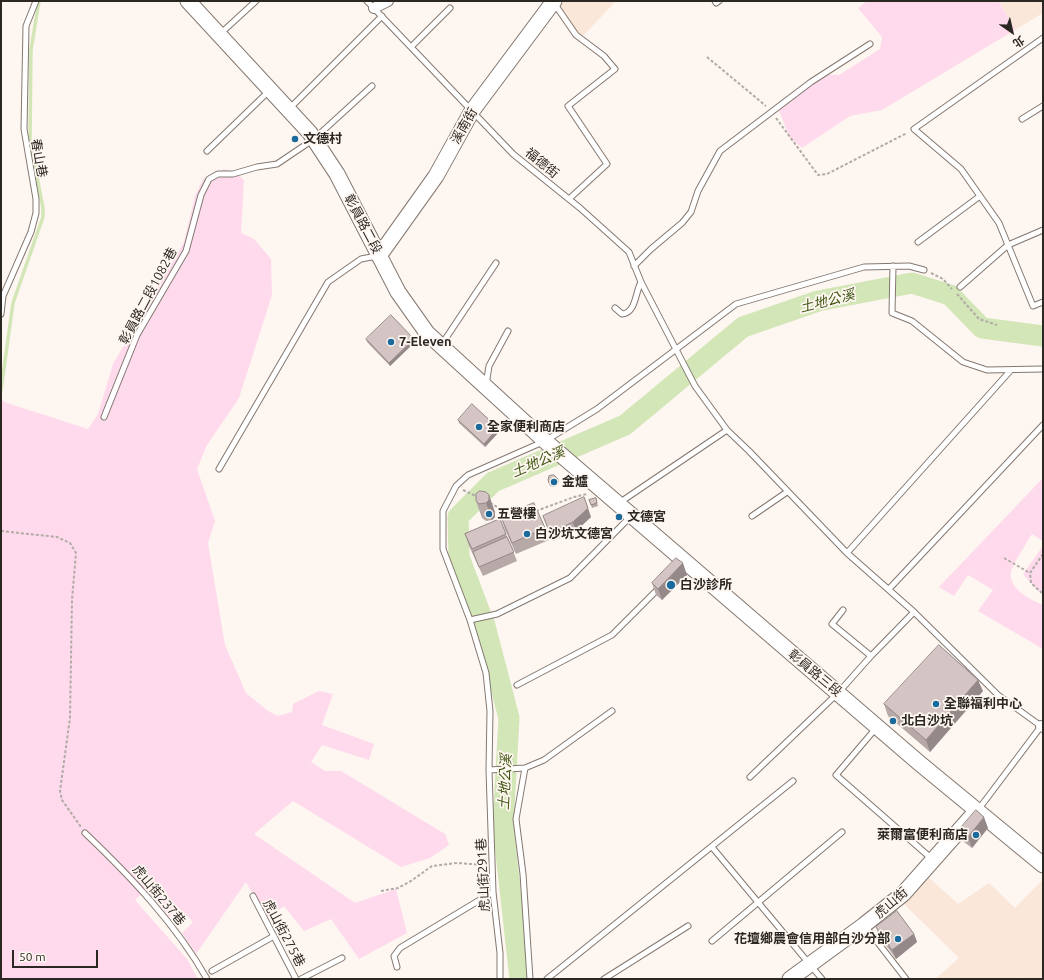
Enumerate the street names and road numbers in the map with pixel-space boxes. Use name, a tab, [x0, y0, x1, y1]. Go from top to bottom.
street label: 溪南街	[447, 105, 481, 147]
street label: 春山巷	[28, 137, 50, 179]
street label: 福德街	[522, 145, 562, 181]
street label: 彰員路二段	[341, 192, 385, 256]
street label: 彰員路二段1082巷	[116, 245, 180, 347]
street label: 彰員路三段	[785, 646, 845, 700]
street label: 虎山街291巷	[473, 838, 493, 912]
street label: 虎山街237巷	[129, 862, 189, 928]
street label: 虎山街	[871, 884, 911, 922]
street label: 虎山街275巷	[260, 897, 308, 969]

